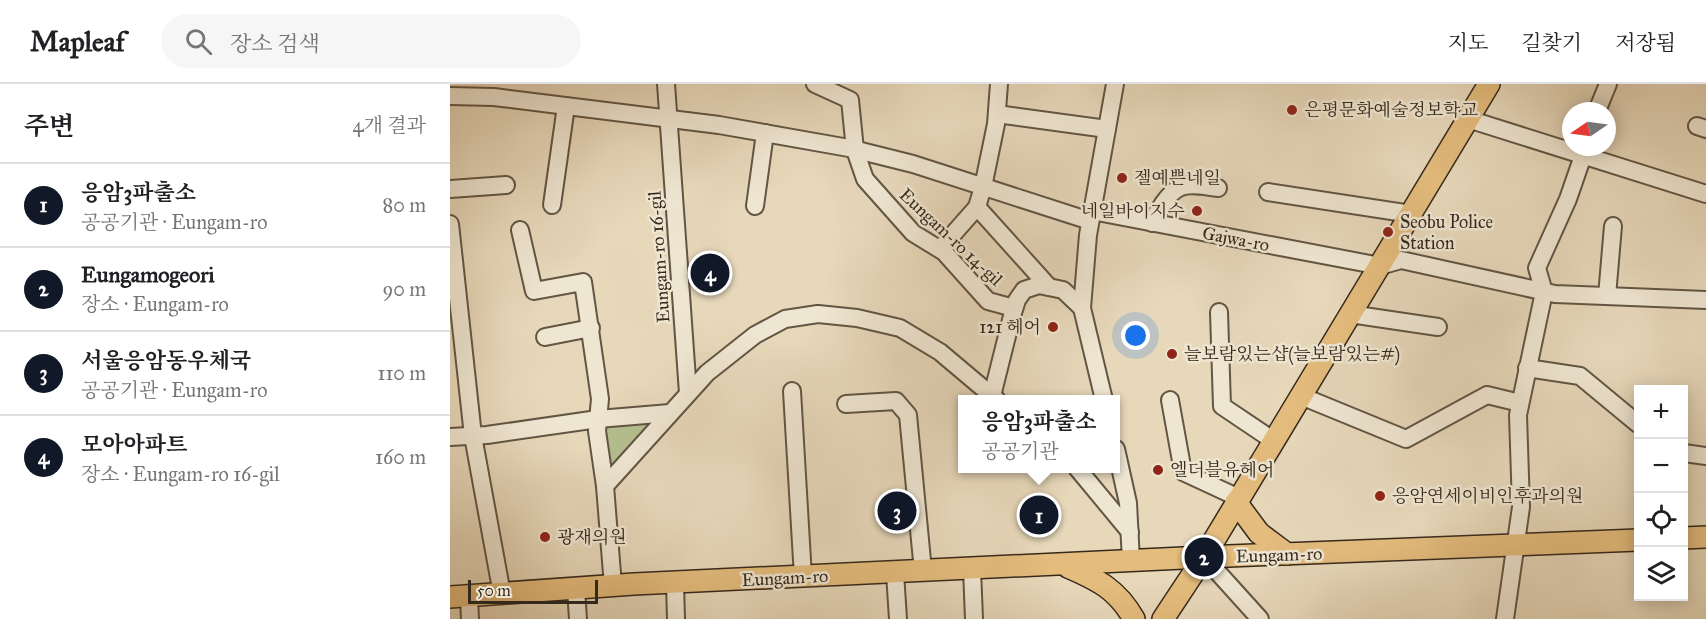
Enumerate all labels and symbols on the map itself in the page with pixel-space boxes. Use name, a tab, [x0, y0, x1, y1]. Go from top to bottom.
place label: 은평문화예술정보학교	[1304, 99, 1478, 121]
north arrow	[1562, 102, 1616, 156]
marker: 은평문화예술정보학교	[1285, 103, 1299, 117]
place label: 젤예쁜네일	[1134, 167, 1221, 189]
marker: 젤예쁜네일	[1115, 171, 1129, 185]
street label: Eungam-ro 14-gil	[894, 184, 1007, 291]
street label: Eungam-ro 16-gil	[643, 190, 676, 324]
place label: 네일바이지수	[1081, 200, 1185, 222]
marker: 네일바이지수	[1190, 204, 1204, 218]
place label: Seobu Police Station	[1400, 211, 1493, 254]
street label: Gajwa-ro	[1201, 222, 1271, 256]
marker: Seobu Police Station	[1381, 225, 1395, 239]
pin: 4	[690, 250, 730, 296]
place label: 121 헤어	[979, 316, 1041, 338]
marker: 121 헤어	[1046, 320, 1060, 334]
your location	[1121, 321, 1150, 350]
place label: 늘보람있는샵(늘보람있는#)	[1184, 343, 1400, 366]
marker: 늘보람있는샵(늘보람있는#)	[1165, 347, 1179, 361]
place label: 엘더블유헤어	[1170, 459, 1274, 481]
marker: 엘더블유헤어	[1151, 463, 1165, 477]
place label: 응암연세이비인후과의원	[1392, 485, 1583, 507]
pin: 3	[878, 488, 916, 534]
marker: 응암연세이비인후과의원	[1373, 489, 1387, 503]
pin: 1	[1020, 492, 1058, 538]
place label: 광재의원	[557, 526, 627, 548]
marker: 광재의원	[538, 530, 552, 544]
pin: 2	[1184, 534, 1224, 580]
street label: Eungam-ro	[1235, 542, 1323, 569]
street label: Eungam-ro	[741, 565, 829, 592]
scale bar	[468, 577, 598, 604]

